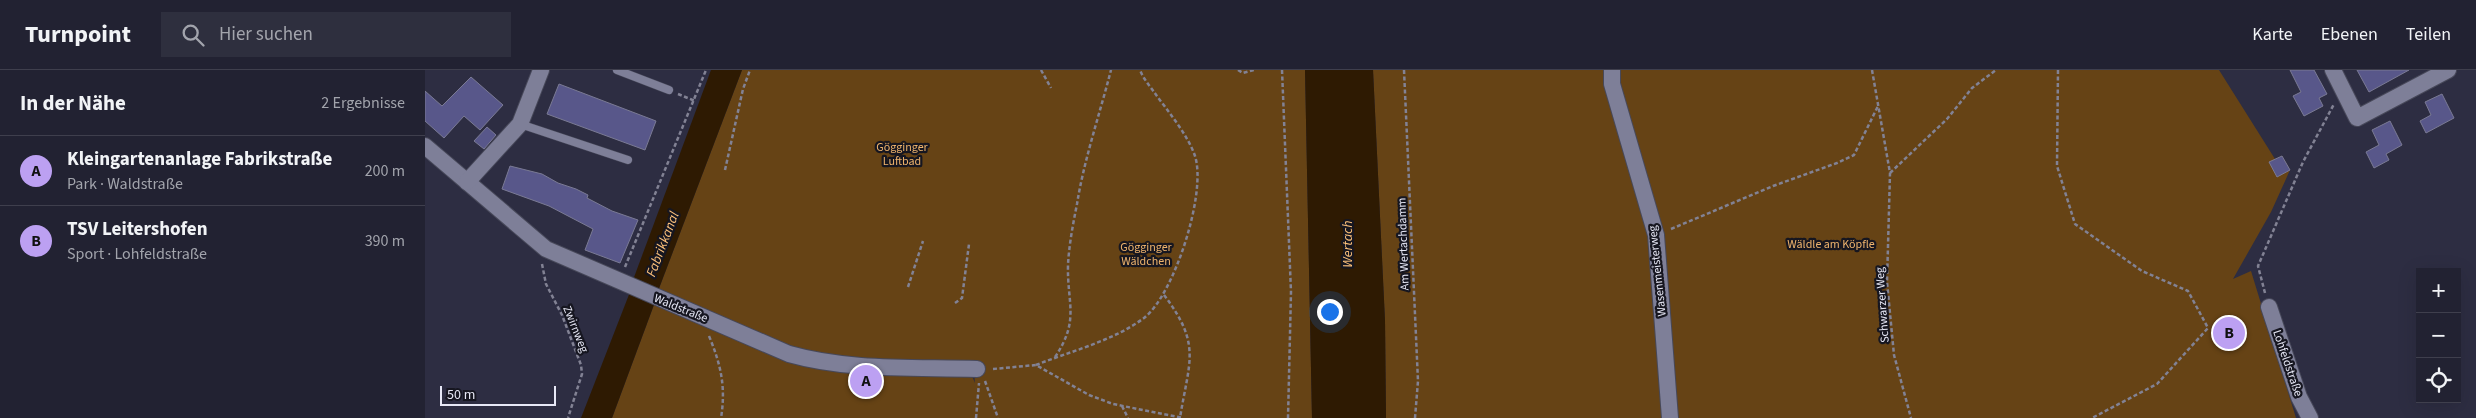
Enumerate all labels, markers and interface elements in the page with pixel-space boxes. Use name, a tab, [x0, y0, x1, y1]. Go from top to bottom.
search box	[161, 12, 511, 57]
text: Turnpoint	[25, 17, 131, 52]
icon: search	[179, 21, 207, 49]
text: Hier suchen	[219, 21, 313, 48]
text: Karte	[2252, 22, 2293, 47]
text: Ebenen	[2321, 22, 2378, 47]
text: Teilen	[2406, 22, 2451, 47]
text: In der Nähe	[20, 88, 126, 118]
text: 2 Ergebnisse	[321, 92, 405, 114]
park label: Gögginger Luftbad	[876, 139, 929, 170]
text: Kleingartenanlage Fabrikstraße	[67, 146, 332, 173]
text: A	[31, 160, 41, 182]
text: 200 m	[365, 160, 405, 182]
text: Park · Waldstraße	[67, 173, 183, 195]
street label: Am Wertachdamm	[1393, 197, 1414, 291]
water label: Fabrikkanal	[641, 208, 685, 280]
text: TSV Leitershofen	[67, 216, 208, 243]
water label: Wertach	[1338, 220, 1358, 268]
street label: Wasenmeisterweg	[1644, 225, 1671, 317]
text: B	[31, 230, 41, 252]
text: 390 m	[365, 230, 405, 252]
park label: Wäldle am Köpfle	[1787, 236, 1875, 253]
park label: Gögginger Wäldchen	[1120, 239, 1173, 270]
text: Sport · Lohfeldstraße	[67, 243, 207, 265]
street label: Schwarzer Weg	[1871, 267, 1894, 343]
map controls	[2416, 268, 2461, 403]
button: +	[2416, 268, 2461, 313]
street label: Waldstraße	[651, 290, 710, 327]
your location	[1317, 299, 1343, 325]
street label: Zwirnweg	[558, 303, 593, 355]
button: −	[2416, 313, 2461, 358]
pin: B	[2213, 314, 2245, 352]
street label: Lohfeldstraße	[2268, 328, 2307, 399]
button: locate	[2416, 358, 2461, 403]
pin: A	[850, 362, 882, 400]
scale bar	[440, 383, 556, 406]
text: 50 m	[447, 385, 475, 405]

